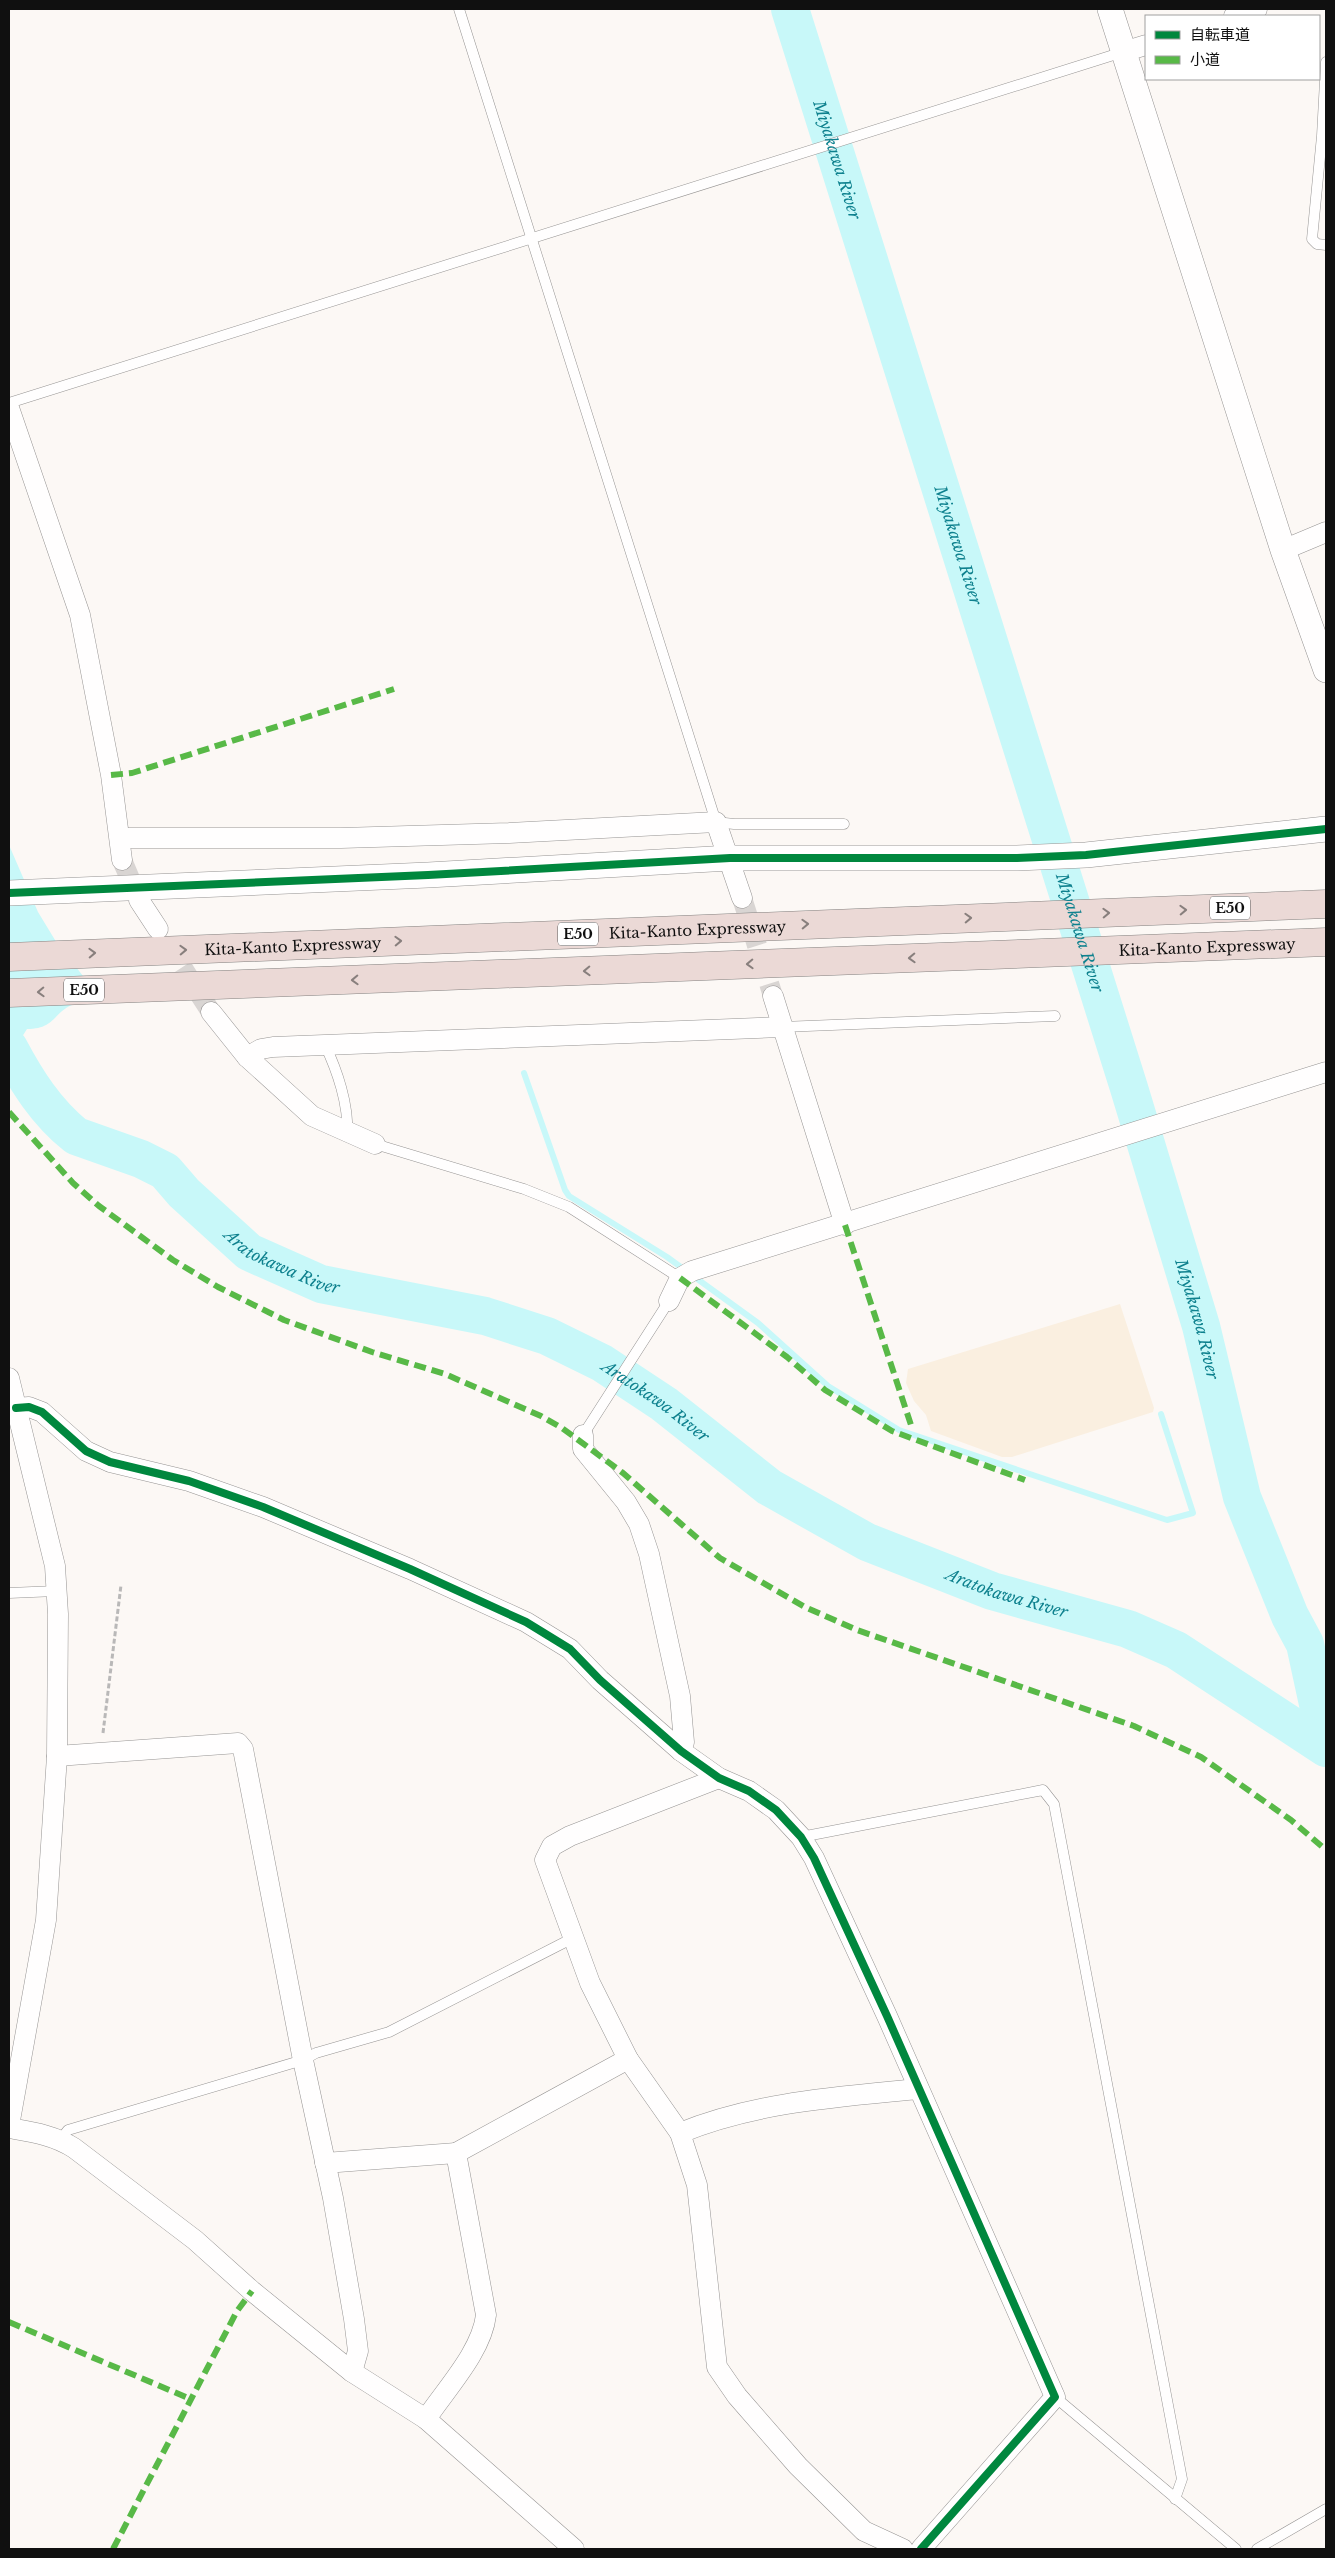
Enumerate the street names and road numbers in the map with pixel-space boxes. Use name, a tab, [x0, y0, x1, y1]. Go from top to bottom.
road number: E50	[1210, 896, 1250, 920]
street label: Kita-Kanto Expressway	[608, 916, 787, 942]
road number: E50	[558, 922, 598, 946]
street label: Kita-Kanto Expressway	[204, 933, 382, 959]
street label: Kita-Kanto Expressway	[1118, 934, 1296, 960]
road number: E50	[64, 978, 104, 1002]

